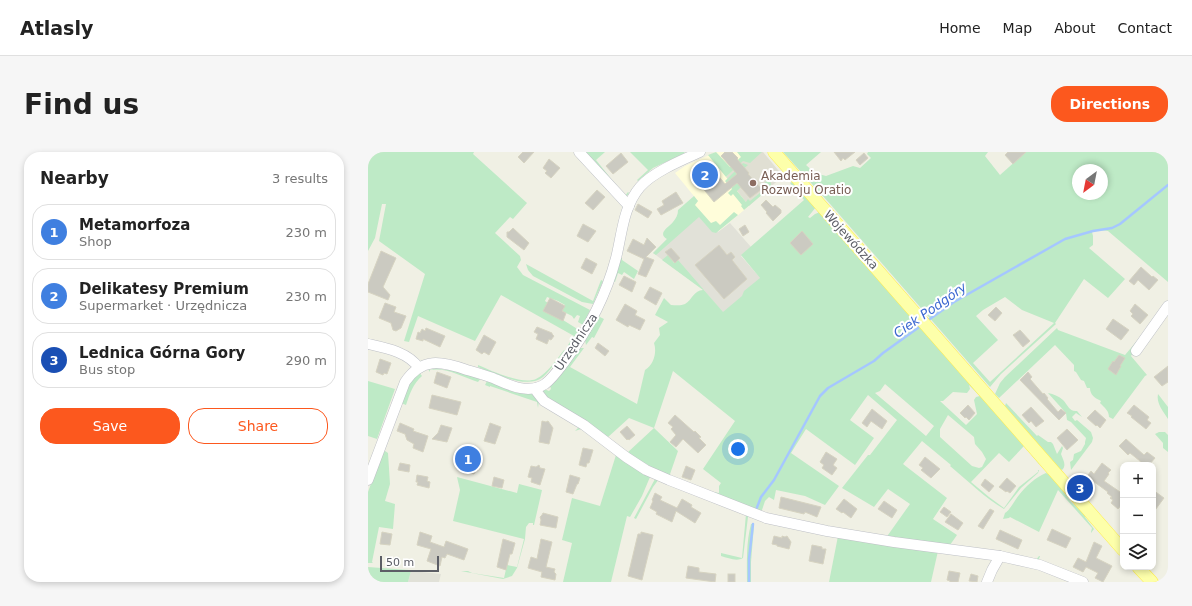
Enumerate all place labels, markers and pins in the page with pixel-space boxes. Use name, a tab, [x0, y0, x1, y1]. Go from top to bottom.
pin: 2	[692, 160, 718, 190]
place label: Akademia Rozwoju Oratio	[761, 169, 851, 197]
marker: Akademia Rozwoju Oratio	[748, 178, 758, 188]
pin: 1	[455, 444, 481, 474]
pin: 3	[1067, 473, 1093, 503]

